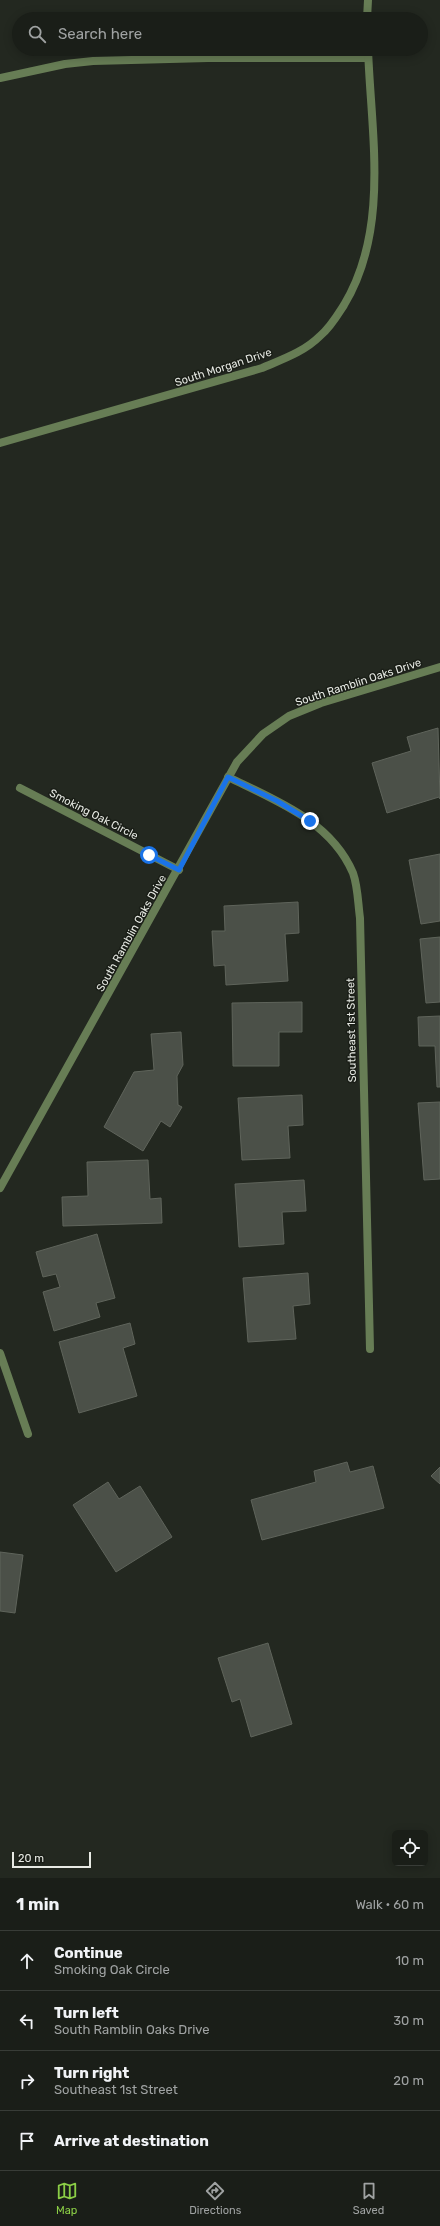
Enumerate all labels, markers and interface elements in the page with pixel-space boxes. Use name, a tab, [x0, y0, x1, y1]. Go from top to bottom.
search box	[12, 12, 428, 56]
icon: search	[26, 23, 48, 45]
text: Search here	[58, 25, 142, 43]
street label: South Morgan Drive	[173, 346, 273, 389]
street label: South Ramblin Oaks Drive	[294, 656, 423, 709]
street label: Smoking Oak Circle	[47, 786, 140, 842]
route end	[301, 812, 319, 830]
route start	[140, 846, 158, 864]
street label: South Ramblin Oaks Drive	[94, 873, 169, 994]
street label: Southeast 1st Street	[344, 977, 359, 1082]
map controls	[392, 1830, 428, 1866]
button: locate	[392, 1830, 428, 1866]
scale bar	[12, 1850, 91, 1869]
text: 20 m	[18, 1852, 44, 1865]
text: 1 min	[16, 1894, 59, 1914]
text: Walk · 60 m	[355, 1897, 424, 1912]
text: Continue	[54, 1944, 123, 1962]
icon: ahead	[16, 1950, 38, 1972]
text: 10 m	[395, 1953, 424, 1968]
text: Smoking Oak Circle	[54, 1962, 170, 1977]
text: Turn left	[54, 2004, 119, 2022]
icon: left	[16, 2010, 38, 2032]
text: 30 m	[393, 2013, 424, 2028]
text: South Ramblin Oaks Drive	[54, 2022, 210, 2037]
text: Turn right	[54, 2064, 129, 2082]
icon: right	[16, 2070, 38, 2092]
text: 20 m	[393, 2073, 424, 2088]
text: Southeast 1st Street	[54, 2082, 178, 2097]
icon: arrive	[16, 2130, 38, 2152]
text: Arrive at destination	[54, 2132, 209, 2150]
tab: Map	[56, 2180, 78, 2217]
tab: Directions	[189, 2180, 241, 2217]
tab: Saved	[353, 2180, 384, 2217]

